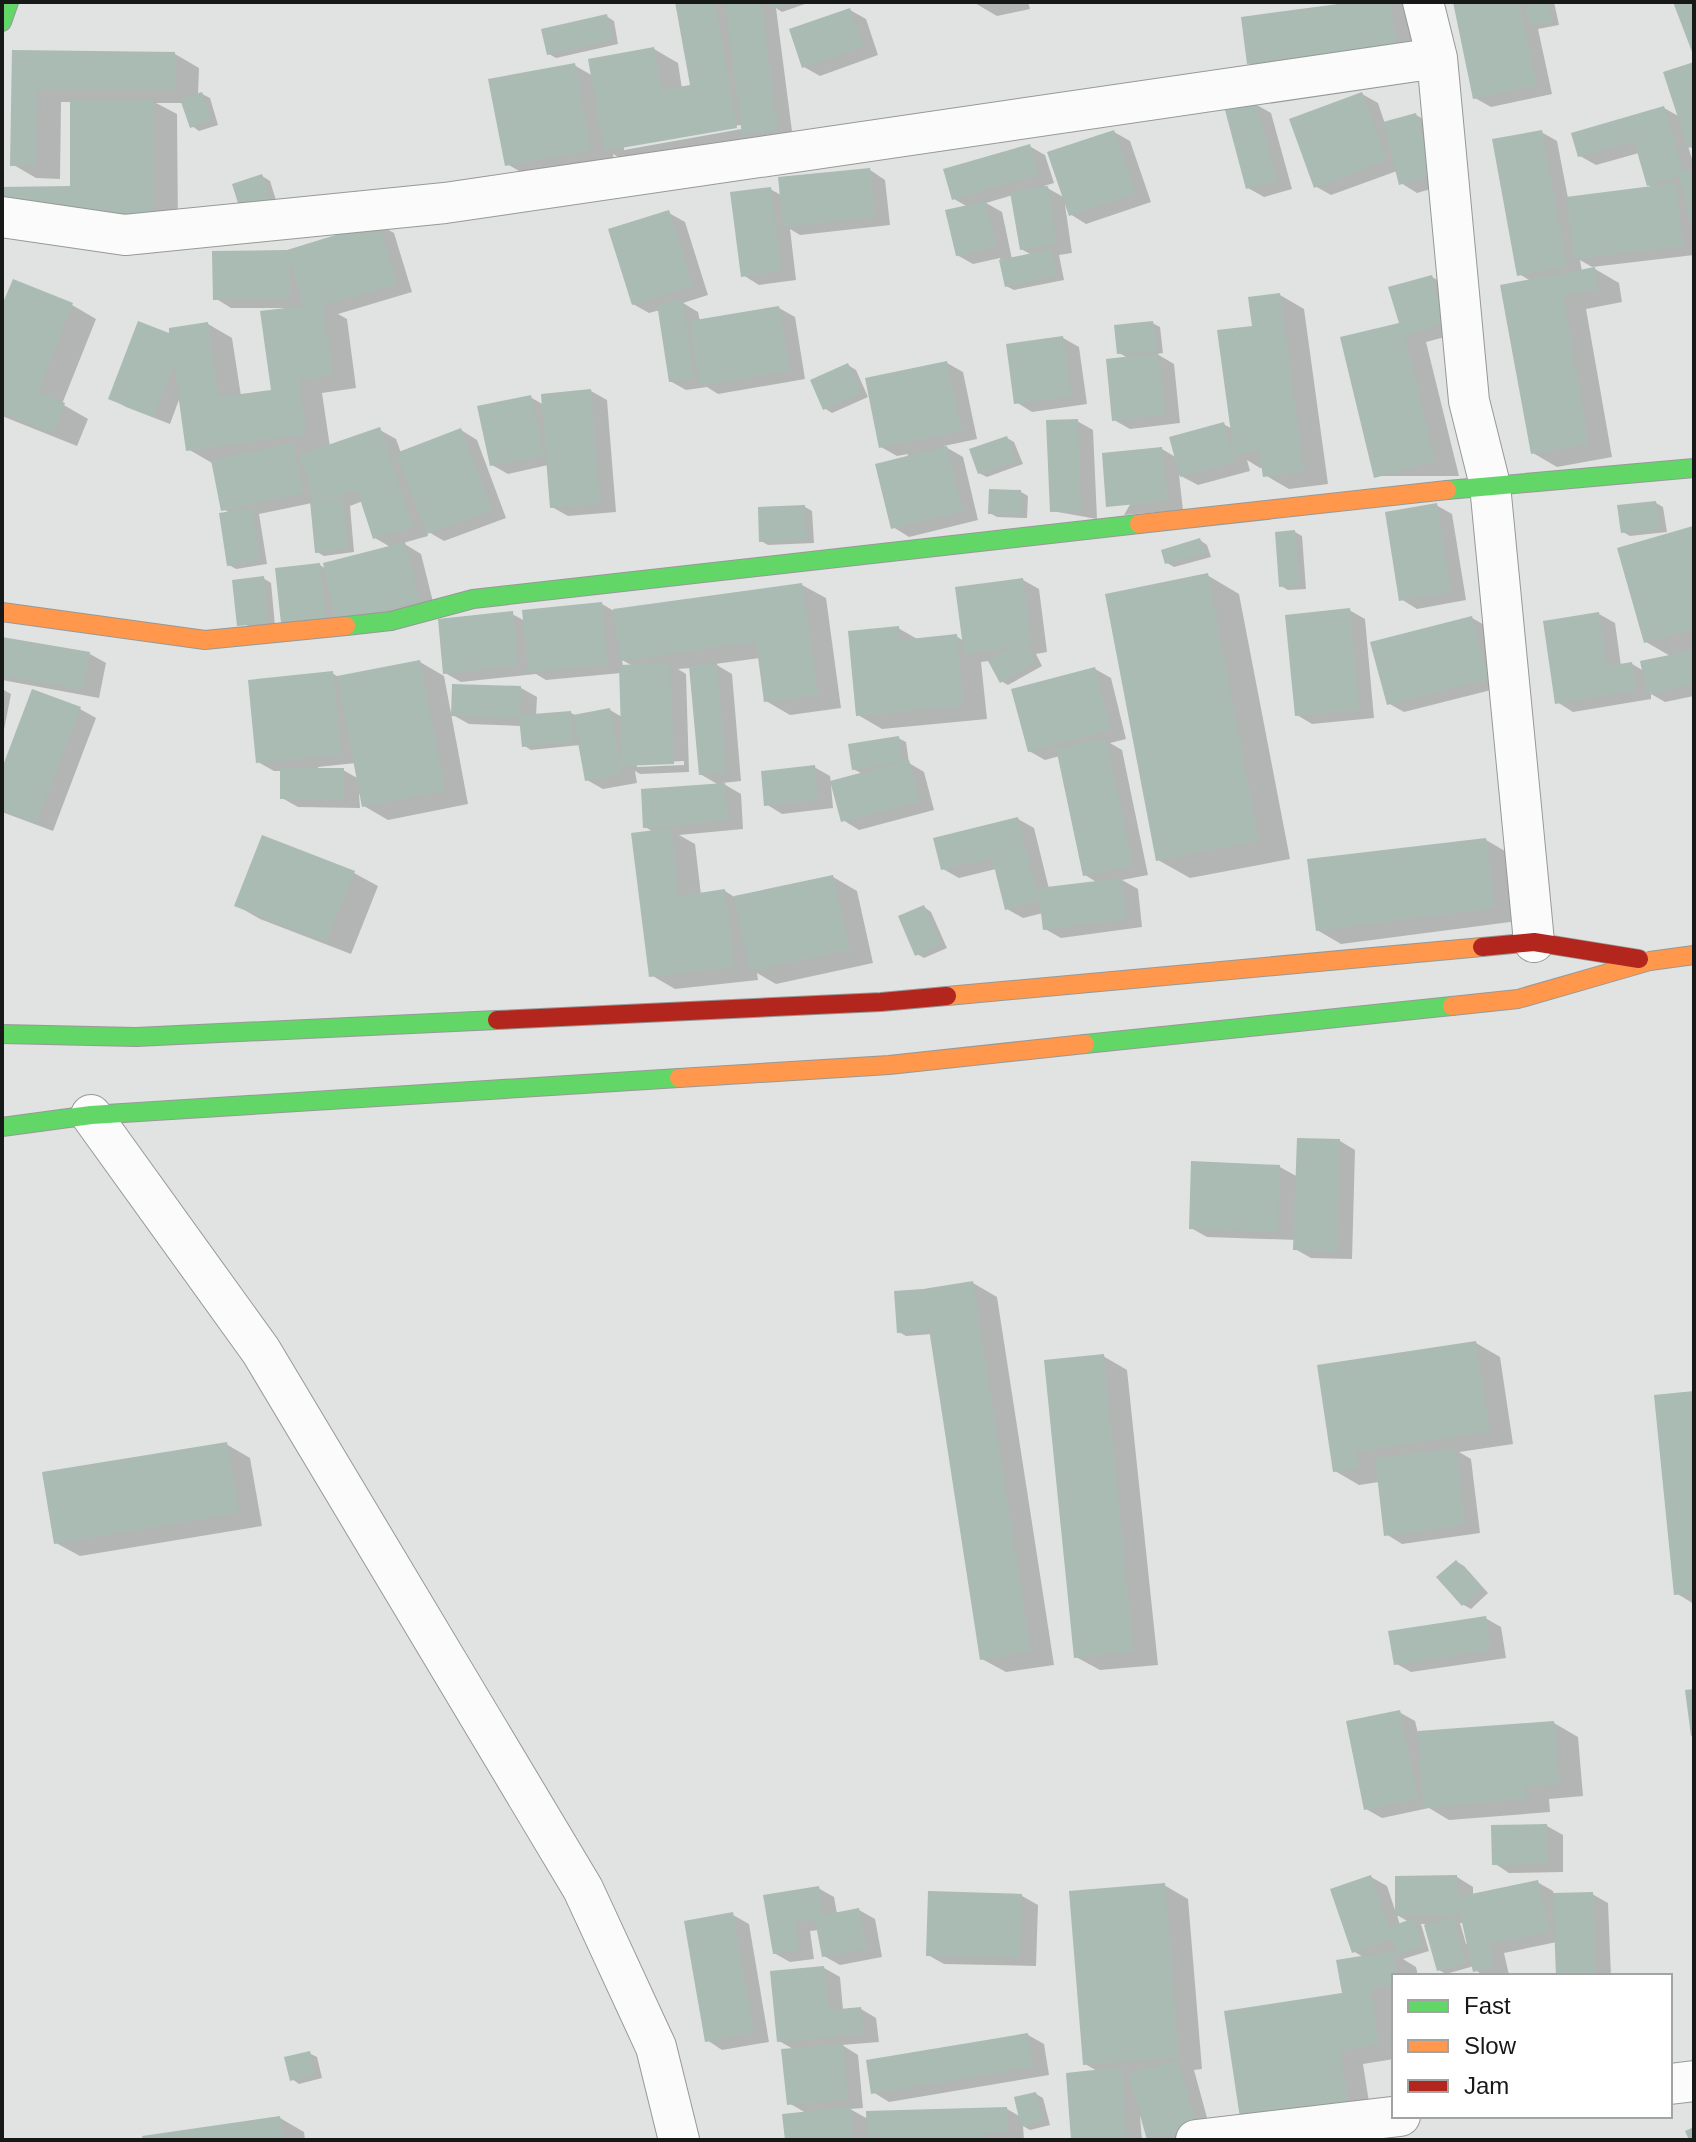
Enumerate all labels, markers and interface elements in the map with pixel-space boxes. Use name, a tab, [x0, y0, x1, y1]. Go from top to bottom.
legend	[1392, 1974, 1672, 2118]
text: Fast	[1464, 1992, 1511, 2019]
text: Slow	[1464, 2032, 1517, 2059]
text: Jam	[1464, 2072, 1509, 2099]

